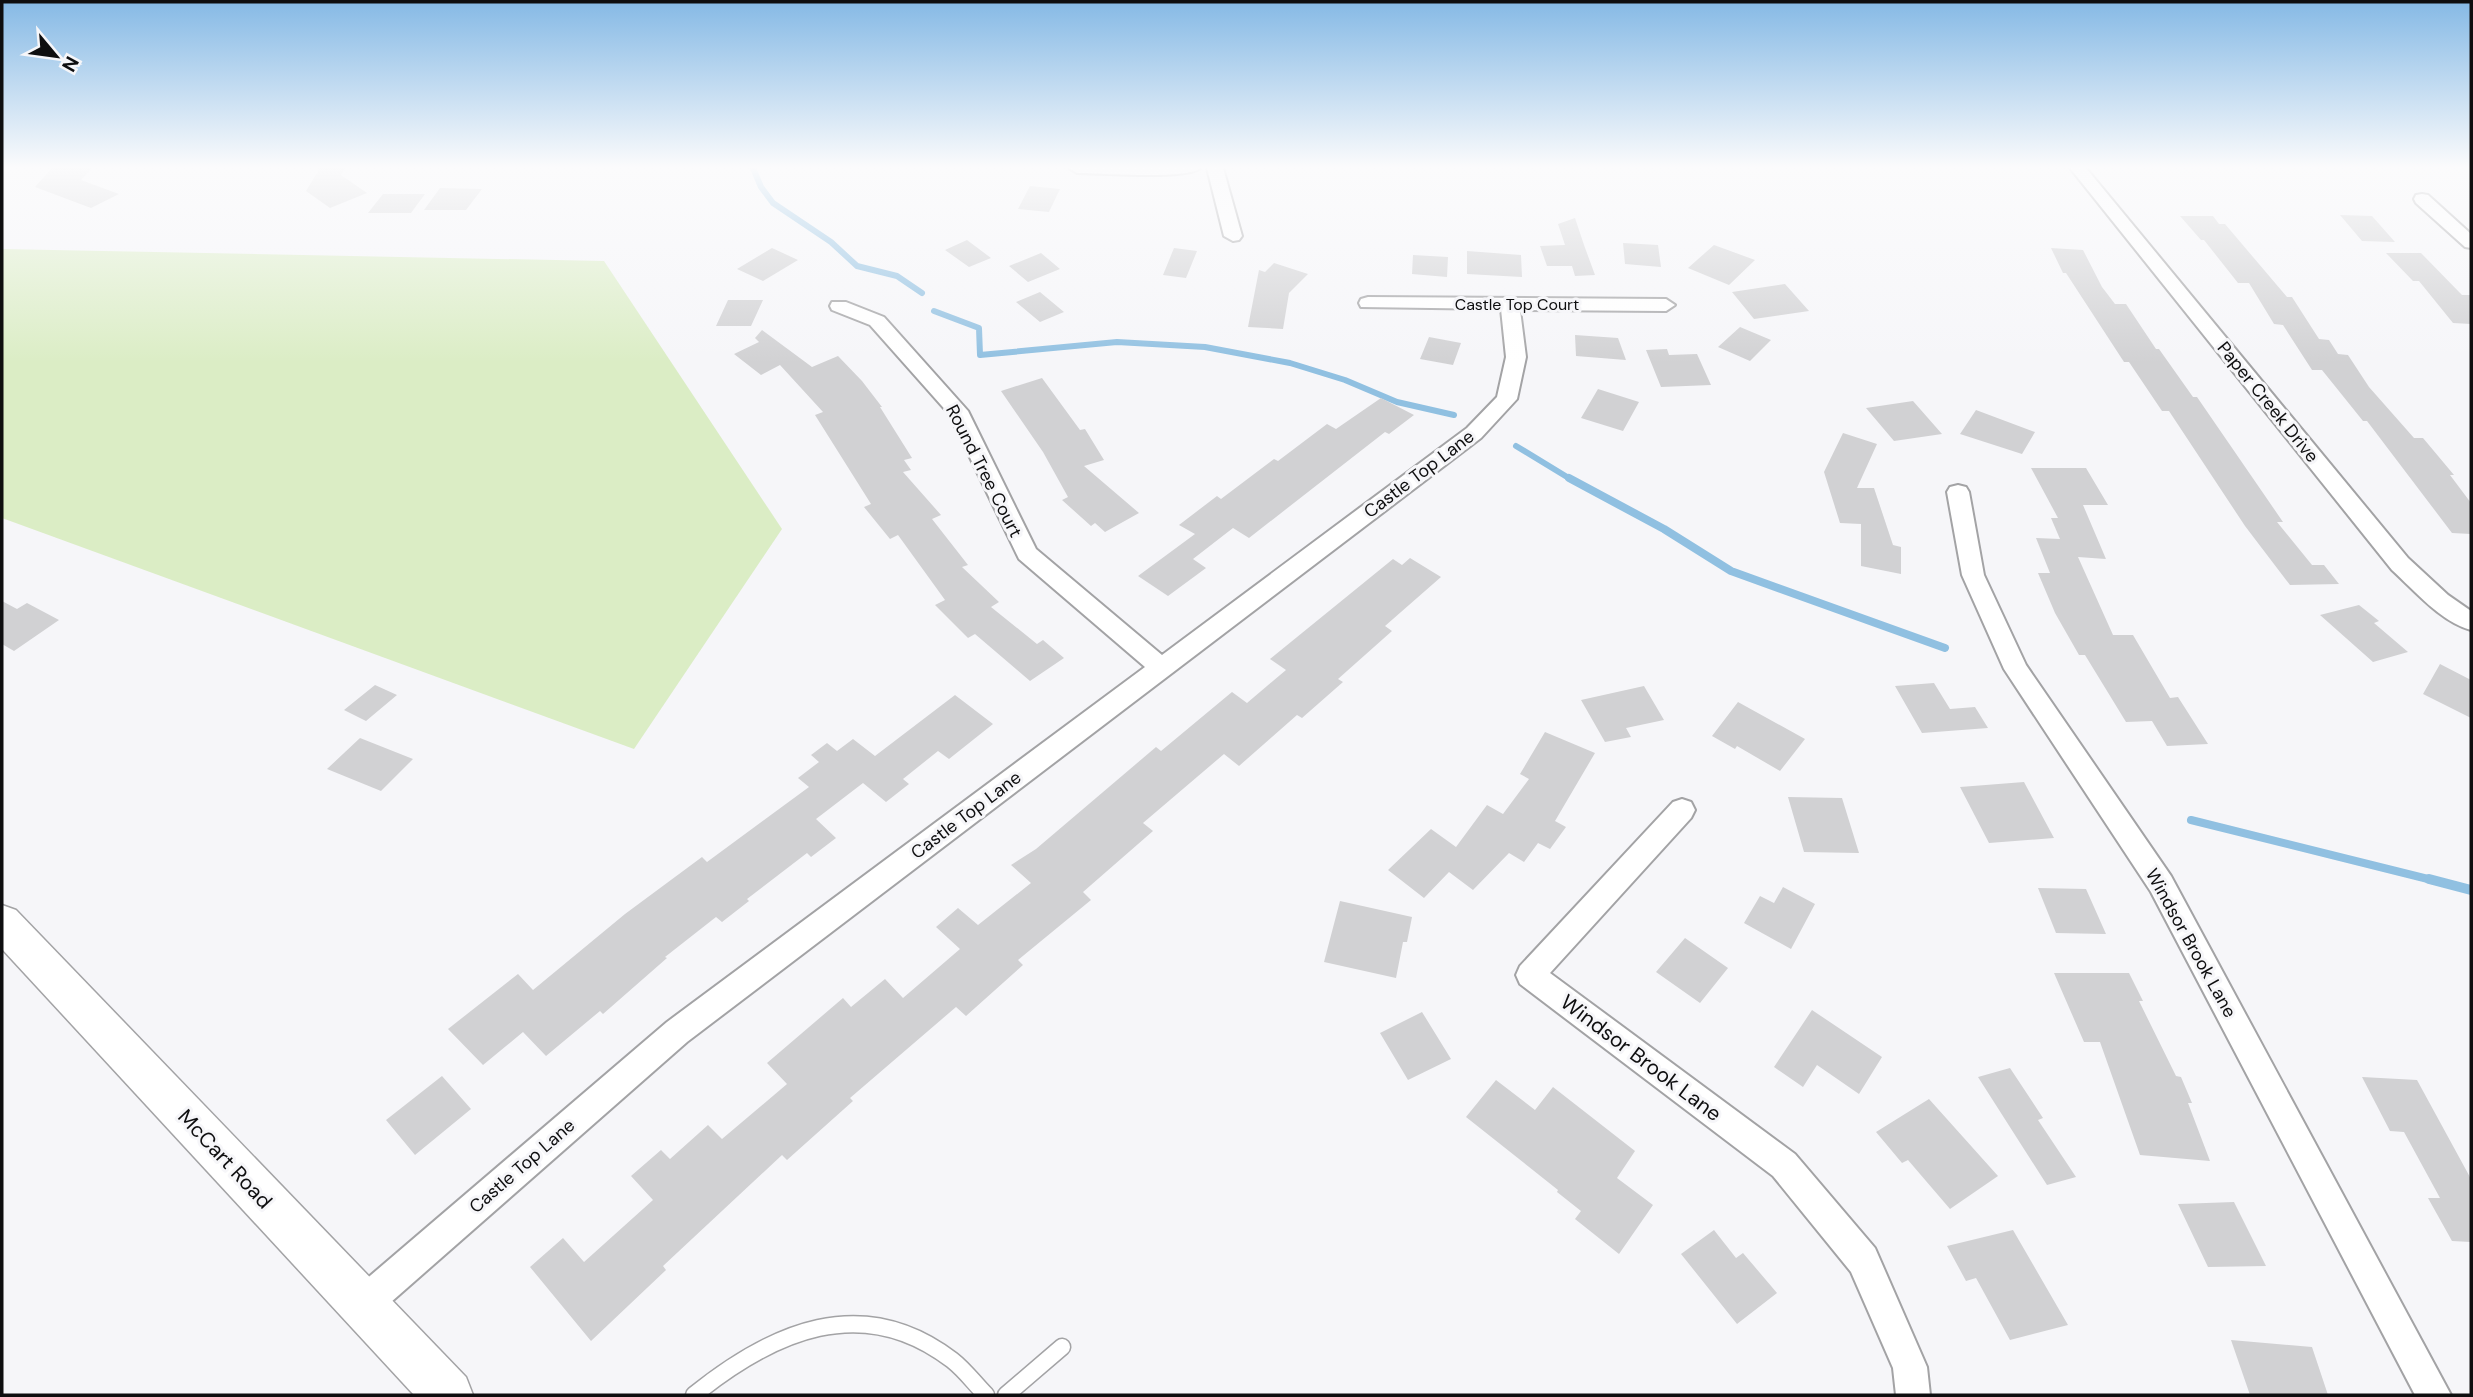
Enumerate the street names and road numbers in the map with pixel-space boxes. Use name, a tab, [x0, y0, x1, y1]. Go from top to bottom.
street label: Castle Top Court	[1455, 294, 1579, 315]
street label: Paper Creek Drive	[2212, 337, 2324, 467]
street label: Round Tree Court	[940, 401, 1028, 541]
street label: Castle Top Lane	[1359, 425, 1479, 523]
street label: Castle Top Lane	[906, 766, 1026, 864]
street label: Windsor Brook Lane	[2140, 864, 2242, 1022]
street label: Windsor Brook Lane	[1555, 988, 1727, 1128]
street label: McCart Road	[172, 1103, 278, 1215]
street label: Castle Top Lane	[464, 1113, 580, 1219]

